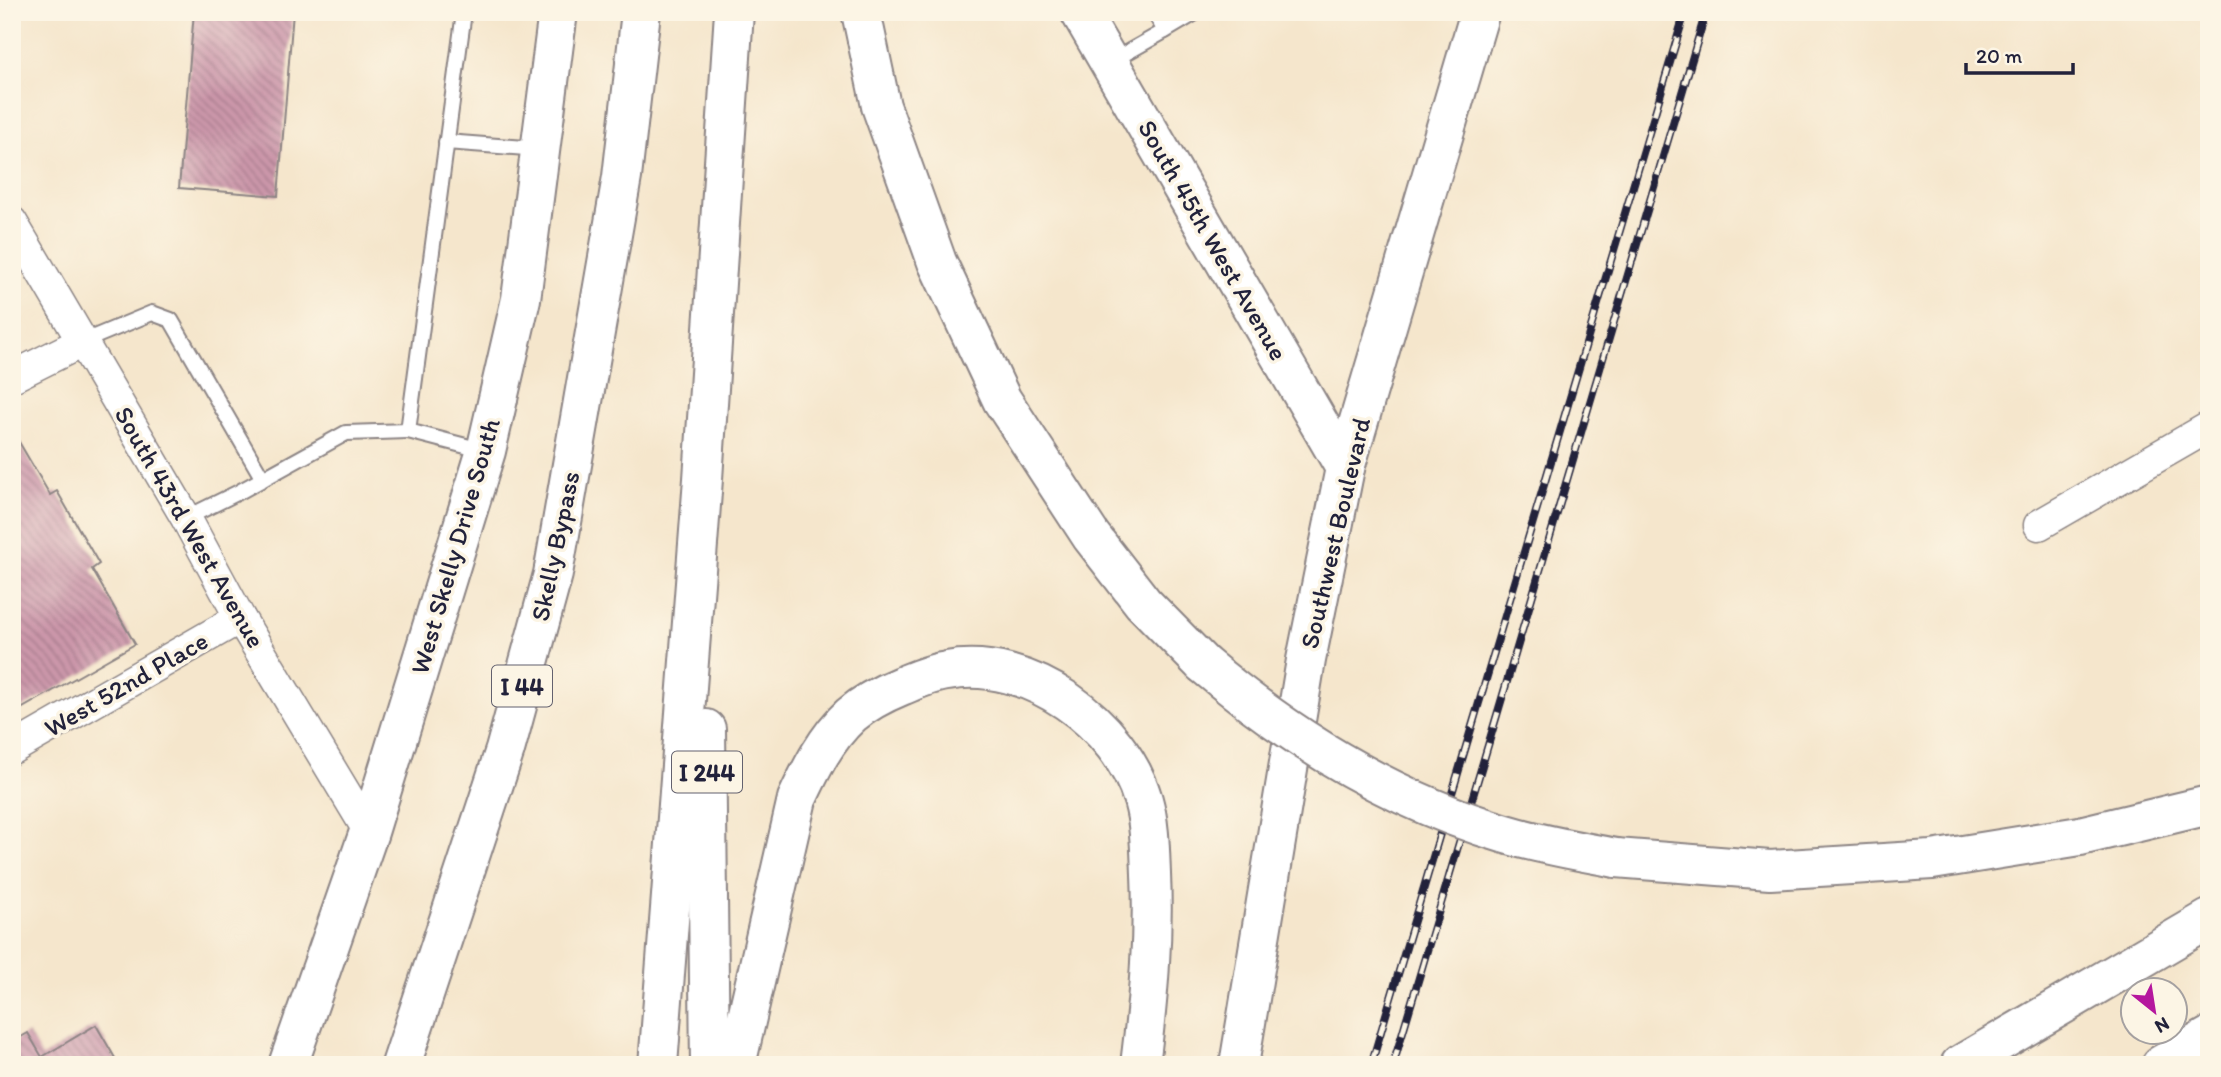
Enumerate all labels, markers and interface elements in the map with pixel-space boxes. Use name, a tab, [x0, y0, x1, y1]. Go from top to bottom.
scale bar	[1966, 32, 2072, 76]
text: 20 m	[1976, 43, 2023, 68]
street label: South 45th West Avenue	[1131, 114, 1295, 366]
street label: South 43rd West Avenue	[108, 400, 272, 654]
street label: West Skelly Drive South	[403, 414, 507, 678]
street label: Southwest Boulevard	[1293, 414, 1377, 652]
street label: Skelly Bypass	[524, 468, 586, 624]
street label: West 52nd Place	[39, 624, 213, 744]
road number: I 44	[492, 666, 552, 706]
road number: I 244	[672, 752, 742, 792]
north arrow	[2120, 976, 2190, 1046]
text: N	[2151, 1012, 2174, 1038]

